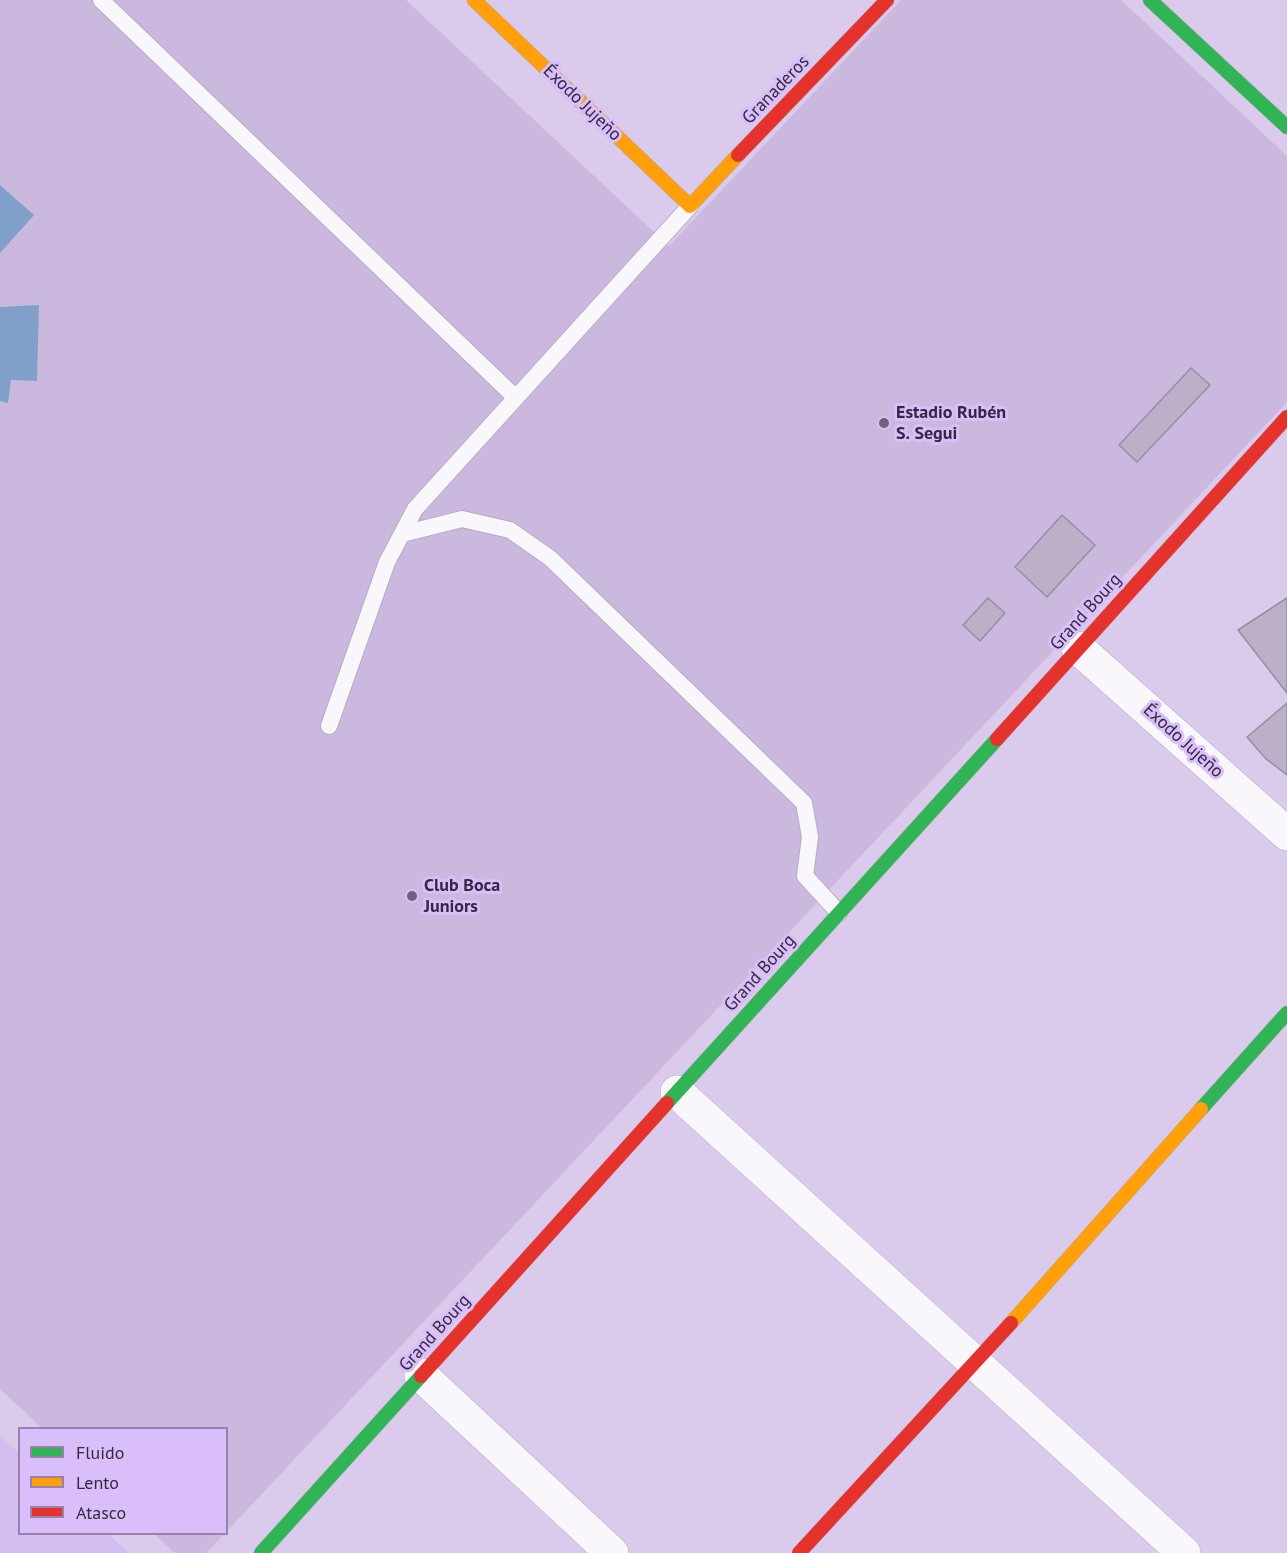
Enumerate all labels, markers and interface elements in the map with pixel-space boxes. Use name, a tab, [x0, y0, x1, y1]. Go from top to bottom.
street label: Granaderos	[738, 51, 814, 129]
street label: Éxodo Jujeño	[538, 60, 626, 146]
place label: Estadio Rubén S. Segui	[896, 402, 1006, 444]
marker: Estadio Rubén S. Segui	[877, 416, 891, 430]
street label: Grand Bourg	[1046, 569, 1126, 655]
street label: Éxodo Jujeño	[1138, 699, 1228, 783]
place label: Club Boca Juniors	[424, 875, 500, 918]
marker: Club Boca Juniors	[405, 889, 419, 903]
street label: Grand Bourg	[720, 930, 800, 1016]
street label: Grand Bourg	[395, 1290, 475, 1376]
legend	[18, 1427, 228, 1535]
text: Fluido	[76, 1441, 124, 1464]
text: Lento	[76, 1471, 119, 1494]
text: Atasco	[76, 1501, 126, 1524]

